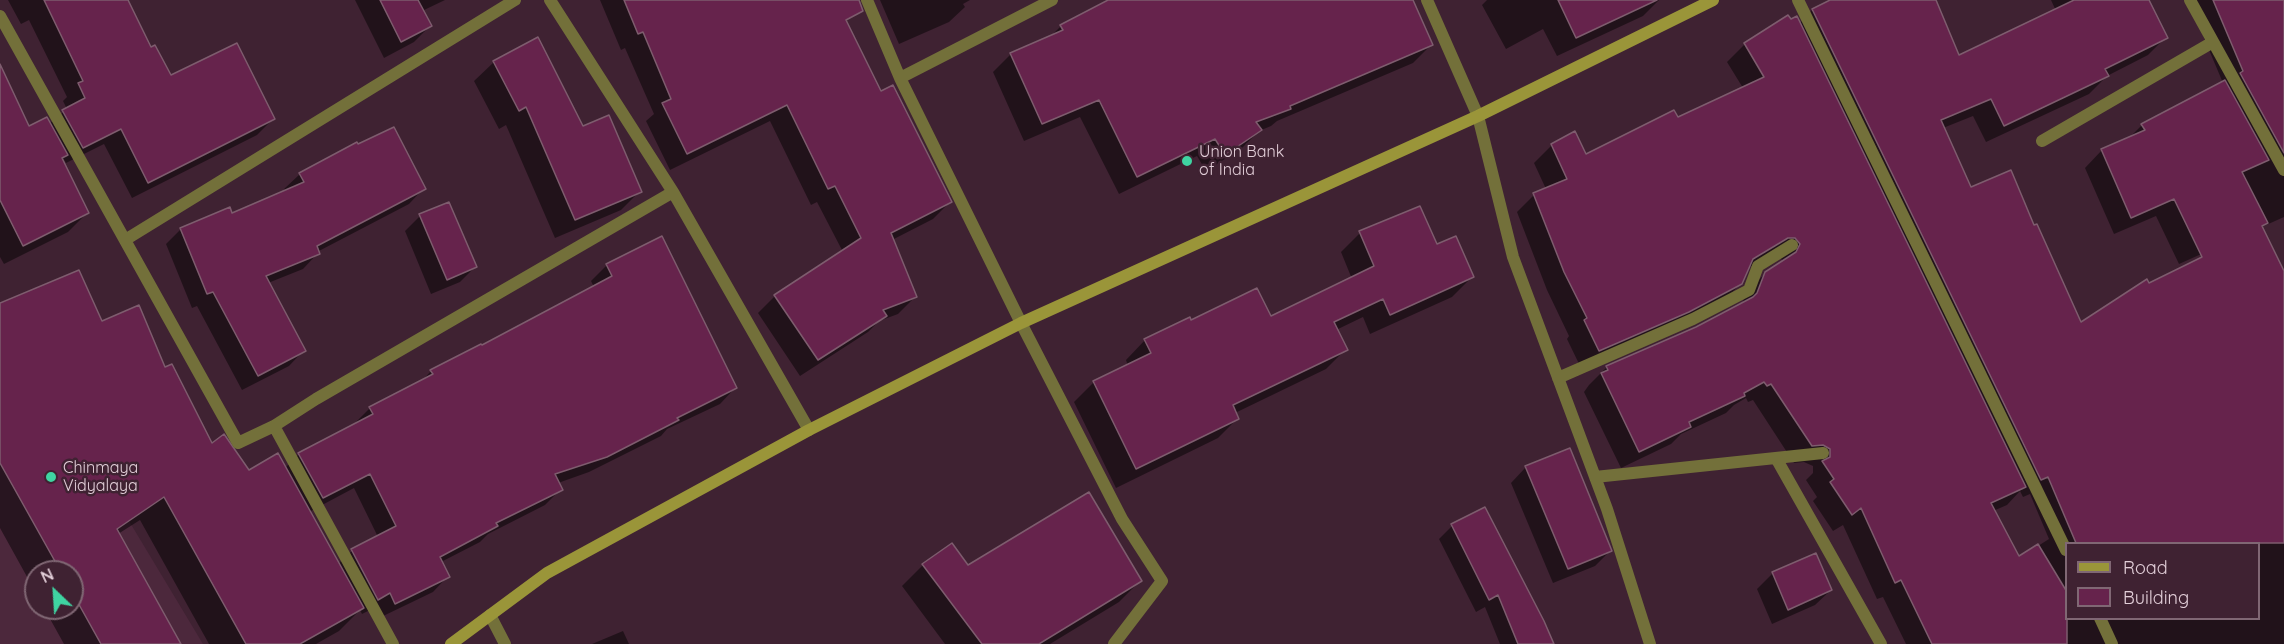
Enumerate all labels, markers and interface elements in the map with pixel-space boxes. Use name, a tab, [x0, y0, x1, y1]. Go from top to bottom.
place label: Union Bank of India	[1199, 142, 1284, 180]
marker: Union Bank of India	[1180, 154, 1194, 168]
place label: Chinmaya Vidyalaya	[63, 458, 138, 496]
marker: Chinmaya Vidyalaya	[44, 470, 58, 484]
legend	[2065, 542, 2260, 620]
text: Road	[2123, 556, 2168, 579]
north arrow	[24, 560, 84, 620]
text: N	[38, 564, 57, 587]
text: Building	[2123, 586, 2189, 609]

